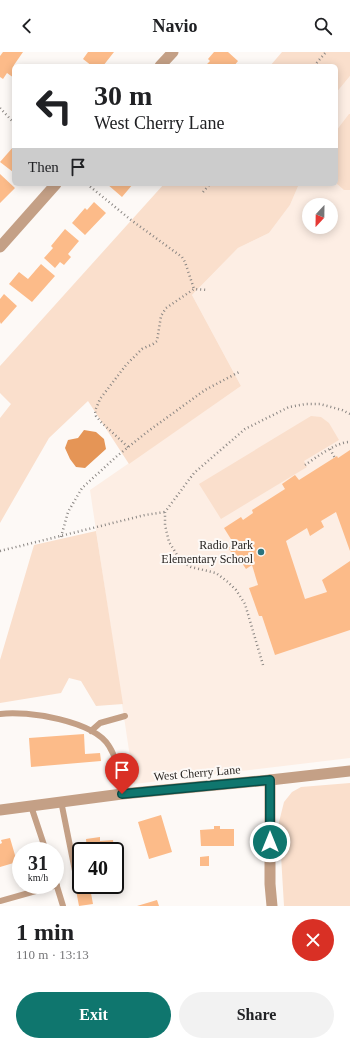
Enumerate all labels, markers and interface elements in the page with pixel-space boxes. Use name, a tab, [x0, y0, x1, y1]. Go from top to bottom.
icon: back	[16, 15, 38, 37]
icon: search	[312, 15, 334, 37]
text: Navio	[153, 16, 198, 36]
icon: left	[28, 80, 80, 132]
text: 30 m	[94, 80, 152, 111]
text: West Cherry Lane	[94, 113, 225, 133]
icon: arrive	[67, 156, 89, 178]
text: Then	[28, 159, 59, 175]
north arrow	[302, 198, 338, 234]
map controls	[302, 198, 338, 234]
place label: Radio Park Elementary School	[161, 538, 254, 566]
marker: Radio Park Elementary School	[256, 547, 266, 557]
pin	[105, 753, 139, 794]
icon: arrive	[111, 759, 133, 781]
street label: West Cherry Lane	[153, 762, 241, 784]
position arrow	[249, 821, 291, 863]
speed limit sign: 40	[72, 842, 124, 894]
text: 31	[28, 852, 48, 874]
text: km/h	[28, 872, 48, 883]
text: 1 min	[16, 919, 74, 945]
button: close	[292, 919, 334, 961]
text: 110 m · 13:13	[16, 947, 89, 962]
button: Exit	[16, 992, 171, 1038]
button: Share	[179, 992, 334, 1038]

